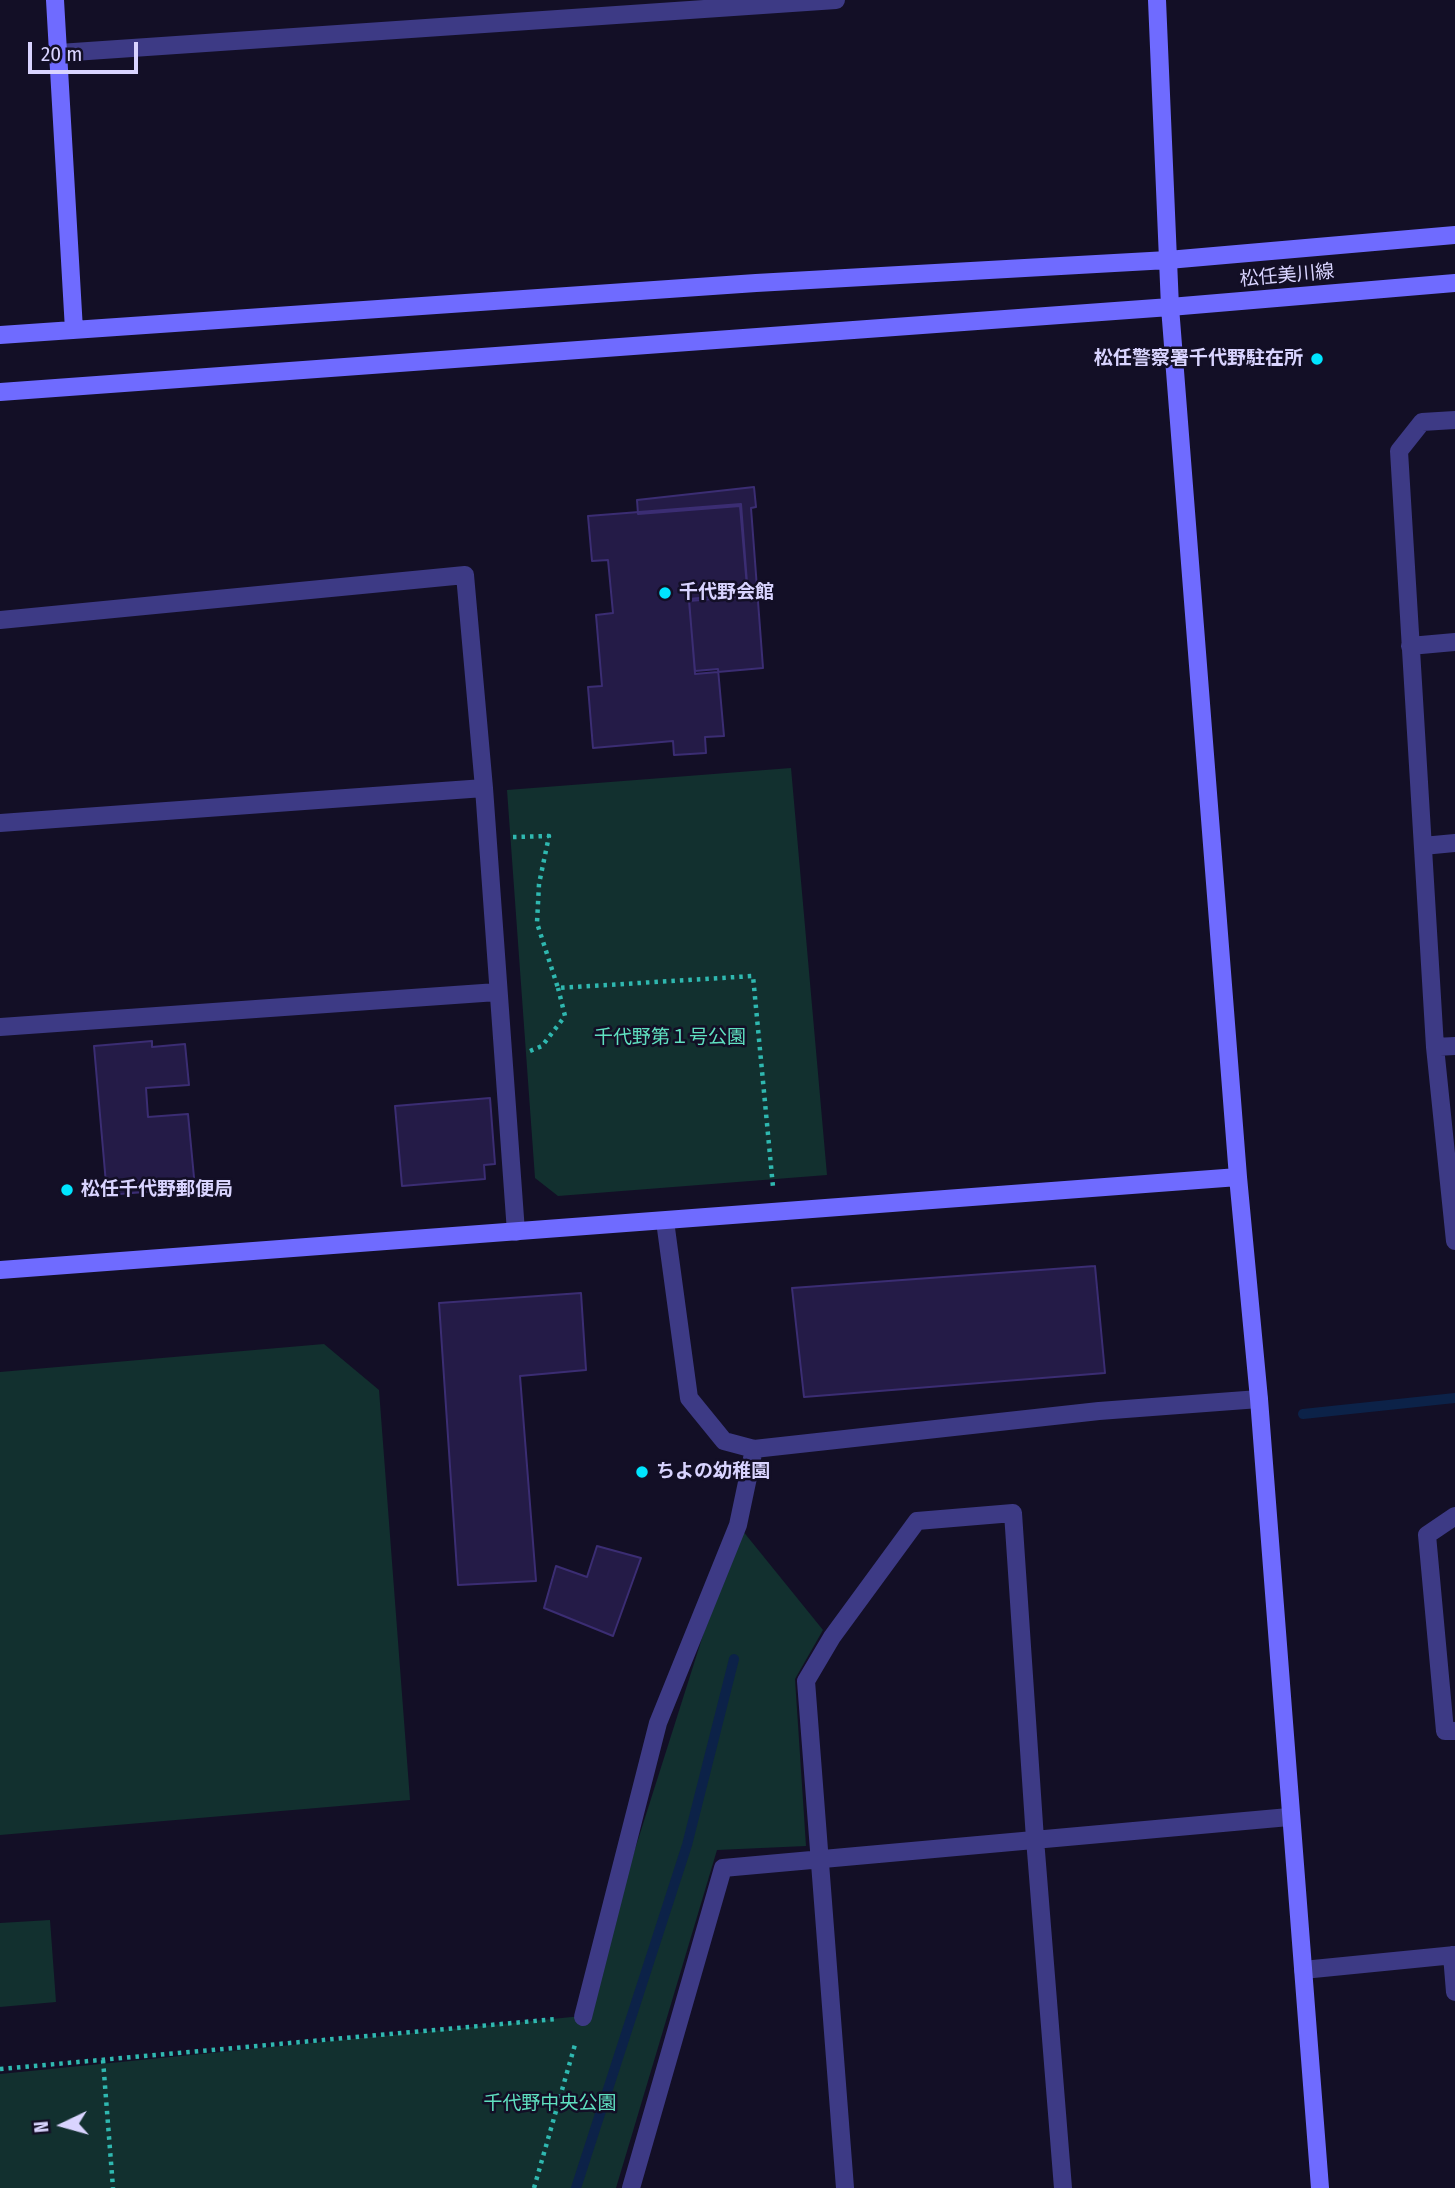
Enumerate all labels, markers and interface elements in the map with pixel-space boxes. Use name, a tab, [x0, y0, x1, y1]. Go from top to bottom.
scale bar	[32, 28, 142, 72]
text: 20 m	[41, 41, 82, 67]
street label: 松任美川線	[1239, 261, 1335, 291]
place label: 松任警察署千代野駐在所	[1094, 348, 1303, 370]
marker: 松任警察署千代野駐在所	[1309, 351, 1325, 367]
place label: 千代野会館	[679, 582, 774, 604]
marker: 千代野会館	[657, 585, 673, 601]
park label: 千代野第１号公園	[594, 1027, 746, 1049]
place label: 松任千代野郵便局	[81, 1179, 233, 1201]
marker: 松任千代野郵便局	[59, 1182, 75, 1198]
place label: ちよの幼稚園	[656, 1461, 770, 1483]
marker: ちよの幼稚園	[634, 1464, 650, 1480]
north arrow	[28, 2090, 98, 2160]
park label: 千代野中央公園	[484, 2093, 616, 2115]
text: N	[30, 2120, 54, 2134]

